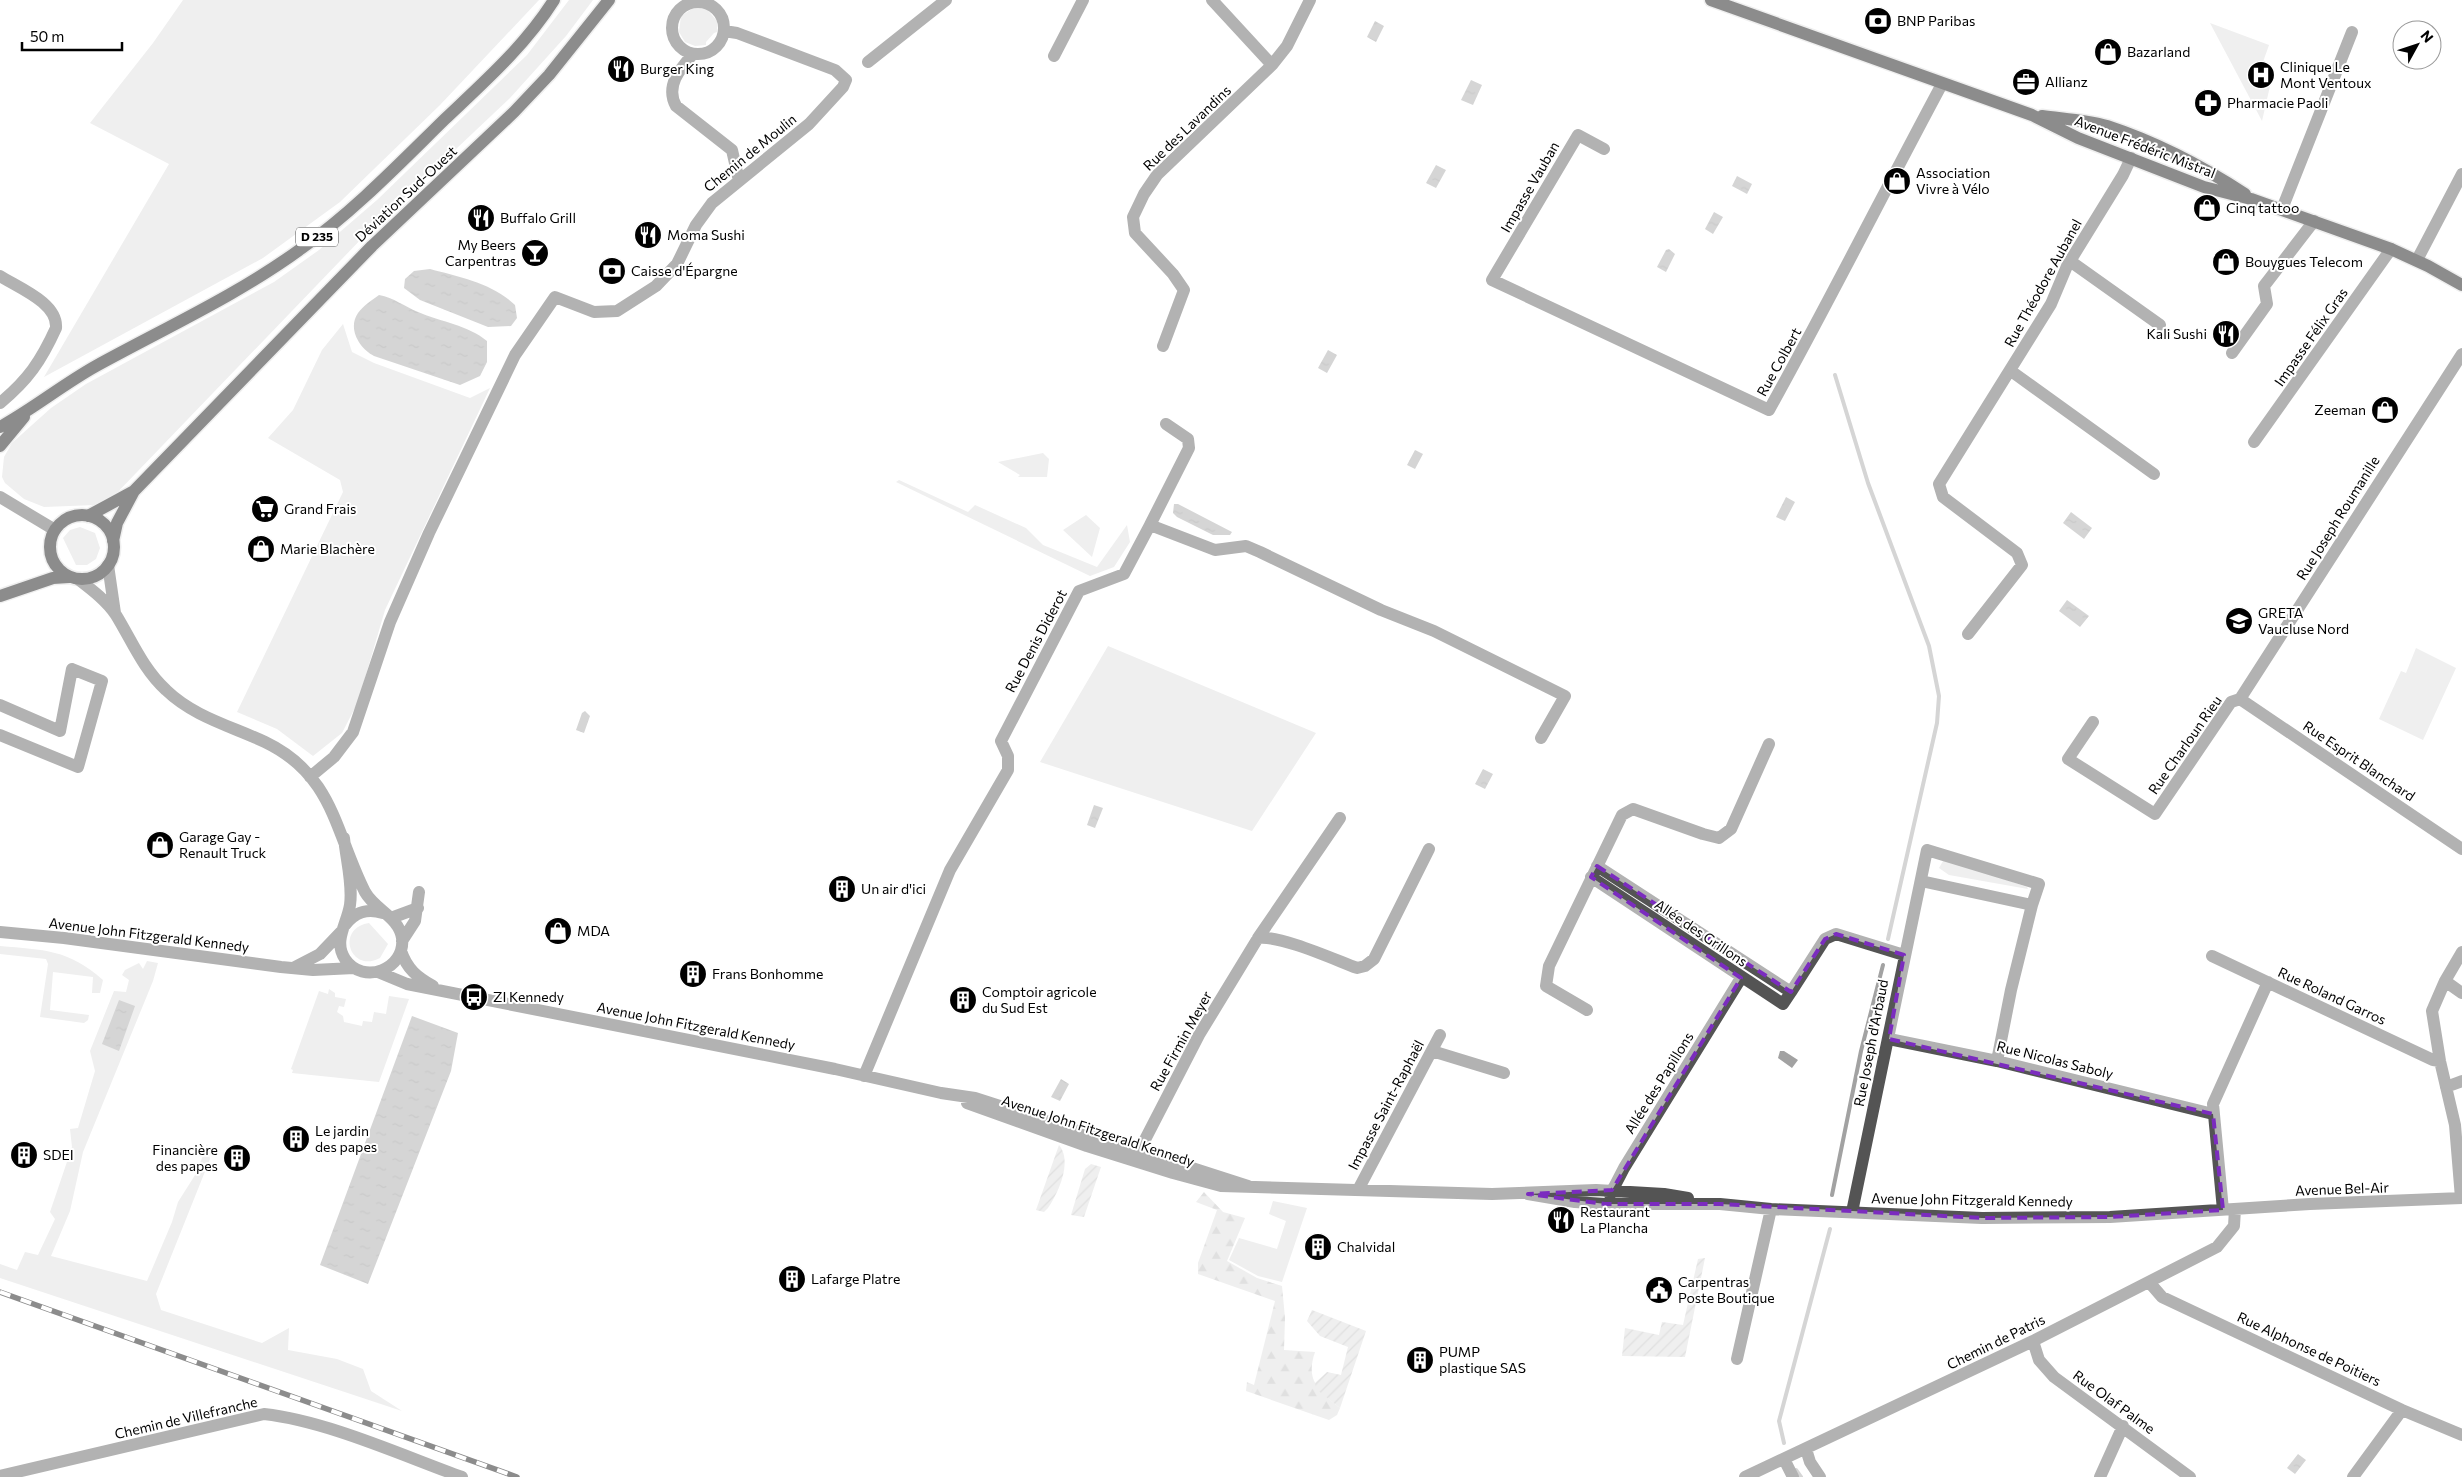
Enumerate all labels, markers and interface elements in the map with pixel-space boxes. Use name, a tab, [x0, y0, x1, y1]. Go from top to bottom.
bank icon: BNP Paribas	[1863, 6, 1893, 36]
place label: BNP Paribas	[1897, 12, 1975, 29]
scale bar	[22, 20, 122, 52]
north arrow	[2392, 20, 2442, 70]
text: 50 m	[30, 27, 64, 45]
text: N	[2417, 27, 2437, 46]
shop icon: Bazarland	[2093, 37, 2123, 67]
place label: Bazarland	[2127, 43, 2190, 60]
restaurant icon: Burger King	[606, 54, 636, 84]
place label: Clinique Le Mont Ventoux	[2280, 58, 2372, 91]
place label: Burger King	[640, 60, 715, 77]
hospital icon: Clinique Le Mont Ventoux	[2246, 60, 2276, 90]
office icon: Allianz	[2011, 67, 2041, 97]
place label: Allianz	[2045, 73, 2088, 90]
street label: Rue des Lavandins	[1139, 81, 1234, 174]
pharmacy icon: Pharmacie Paoli	[2193, 88, 2223, 118]
place label: Pharmacie Paoli	[2227, 94, 2328, 111]
street label: Chemin de Moulin	[700, 110, 799, 195]
street label: Avenue Frédéric Mistral	[2072, 112, 2218, 181]
street label: Impasse Vauban	[1497, 138, 1562, 235]
street label: Déviation Sud-Ouest	[351, 142, 460, 245]
place label: Association Vivre à Vélo	[1916, 164, 1990, 197]
shop icon: Association Vivre à Vélo	[1882, 166, 1912, 196]
shop icon: Cinq tattoo	[2192, 193, 2222, 223]
place label: Cinq tattoo	[2226, 199, 2299, 216]
restaurant icon: Buffalo Grill	[466, 203, 496, 233]
place label: Buffalo Grill	[500, 209, 576, 226]
street label: Rue Théodore Aubanel	[2000, 216, 2085, 350]
restaurant icon: Moma Sushi	[633, 220, 663, 250]
place label: Moma Sushi	[667, 226, 745, 243]
road number: D 235	[296, 228, 338, 246]
place label: My Beers Carpentras	[445, 236, 516, 269]
bar icon: My Beers Carpentras	[520, 238, 550, 268]
shop icon: Bouygues Telecom	[2211, 247, 2241, 277]
place label: Bouygues Telecom	[2245, 253, 2363, 270]
bank icon: Caisse d'Épargne	[597, 256, 627, 286]
place label: Caisse d'Épargne	[631, 262, 738, 279]
street label: Impasse Félix Gras	[2270, 284, 2351, 389]
restaurant icon: Kali Sushi	[2211, 319, 2241, 349]
street label: Rue Colbert	[1753, 324, 1804, 399]
place label: Kali Sushi	[2146, 325, 2207, 342]
shop icon: Zeeman	[2370, 395, 2400, 425]
place label: Zeeman	[2314, 401, 2366, 418]
street label: Rue Joseph Roumanille	[2292, 453, 2383, 583]
supermarket icon: Grand Frais	[250, 494, 280, 524]
place label: Grand Frais	[284, 500, 356, 517]
shop icon: Marie Blachère	[246, 534, 276, 564]
place label: Marie Blachère	[280, 540, 375, 557]
street label: Rue Denis Diderot	[1001, 586, 1070, 695]
place label: GRETA Vaucluse Nord	[2258, 604, 2349, 637]
school or university icon: GRETA Vaucluse Nord	[2224, 606, 2254, 636]
street label: Rue Charloun Rieu	[2144, 692, 2225, 797]
street label: Rue Esprit Blanchard	[2300, 717, 2418, 804]
place label: Garage Gay - Renault Truck	[179, 828, 267, 861]
shop icon: Garage Gay - Renault Truck	[145, 830, 175, 860]
building icon: Un air d'ici	[827, 874, 857, 904]
place label: Un air d'ici	[861, 880, 926, 897]
street label: Allée des Grillons	[1652, 895, 1751, 970]
street label: Avenue John Fitzgerald Kennedy	[48, 914, 250, 955]
shop icon: MDA	[543, 916, 573, 946]
place label: MDA	[577, 922, 610, 939]
building icon: Frans Bonhomme	[678, 959, 708, 989]
street label: Rue Roland Garros	[2275, 963, 2389, 1028]
place label: Frans Bonhomme	[712, 965, 823, 982]
street label: Rue Joseph d'Arbaud	[1850, 978, 1891, 1108]
bus stop icon: ZI Kennedy	[459, 982, 489, 1012]
place label: Comptoir agricole du Sud Est	[982, 983, 1097, 1016]
building icon: Comptoir agricole du Sud Est	[948, 985, 978, 1015]
place label: ZI Kennedy	[493, 988, 564, 1005]
street label: Rue Firmin Meyer	[1146, 988, 1215, 1094]
street label: Avenue John Fitzgerald Kennedy	[595, 998, 797, 1053]
street label: Allée des Papillons	[1620, 1029, 1697, 1137]
street label: Impasse Saint-Raphaël	[1344, 1037, 1427, 1173]
street label: Rue Nicolas Saboly	[1995, 1037, 2115, 1082]
street label: Avenue John Fitzgerald Kennedy	[1000, 1091, 1197, 1170]
place label: Le jardin des papes	[315, 1122, 377, 1155]
building icon: Le jardin des papes	[281, 1124, 311, 1154]
building icon: SDEI	[9, 1140, 39, 1170]
place label: Financière des papes	[152, 1141, 218, 1174]
building icon: Financière des papes	[222, 1143, 252, 1173]
place label: SDEI	[43, 1146, 74, 1163]
street label: Avenue Bel-Air	[2295, 1178, 2390, 1199]
street label: Avenue John Fitzgerald Kennedy	[1871, 1189, 2073, 1210]
place label: Restaurant La Plancha	[1580, 1203, 1650, 1236]
restaurant icon: Restaurant La Plancha	[1546, 1205, 1576, 1235]
building icon: Chalvidal	[1303, 1232, 1333, 1262]
place label: Chalvidal	[1337, 1238, 1395, 1255]
building icon: Lafarge Platre	[777, 1264, 807, 1294]
place label: Lafarge Platre	[811, 1270, 900, 1287]
place label: Carpentras Poste Boutique	[1678, 1273, 1775, 1306]
public building icon: Carpentras Poste Boutique	[1644, 1275, 1674, 1305]
street label: Rue Alphonse de Poitiers	[2235, 1308, 2384, 1389]
street label: Chemin de Patris	[1944, 1310, 2048, 1373]
place label: PUMP plastique SAS	[1439, 1343, 1526, 1376]
building icon: PUMP plastique SAS	[1405, 1345, 1435, 1375]
street label: Rue Olaf Palme	[2070, 1366, 2159, 1437]
street label: Chemin de Villefranche	[113, 1393, 259, 1442]

